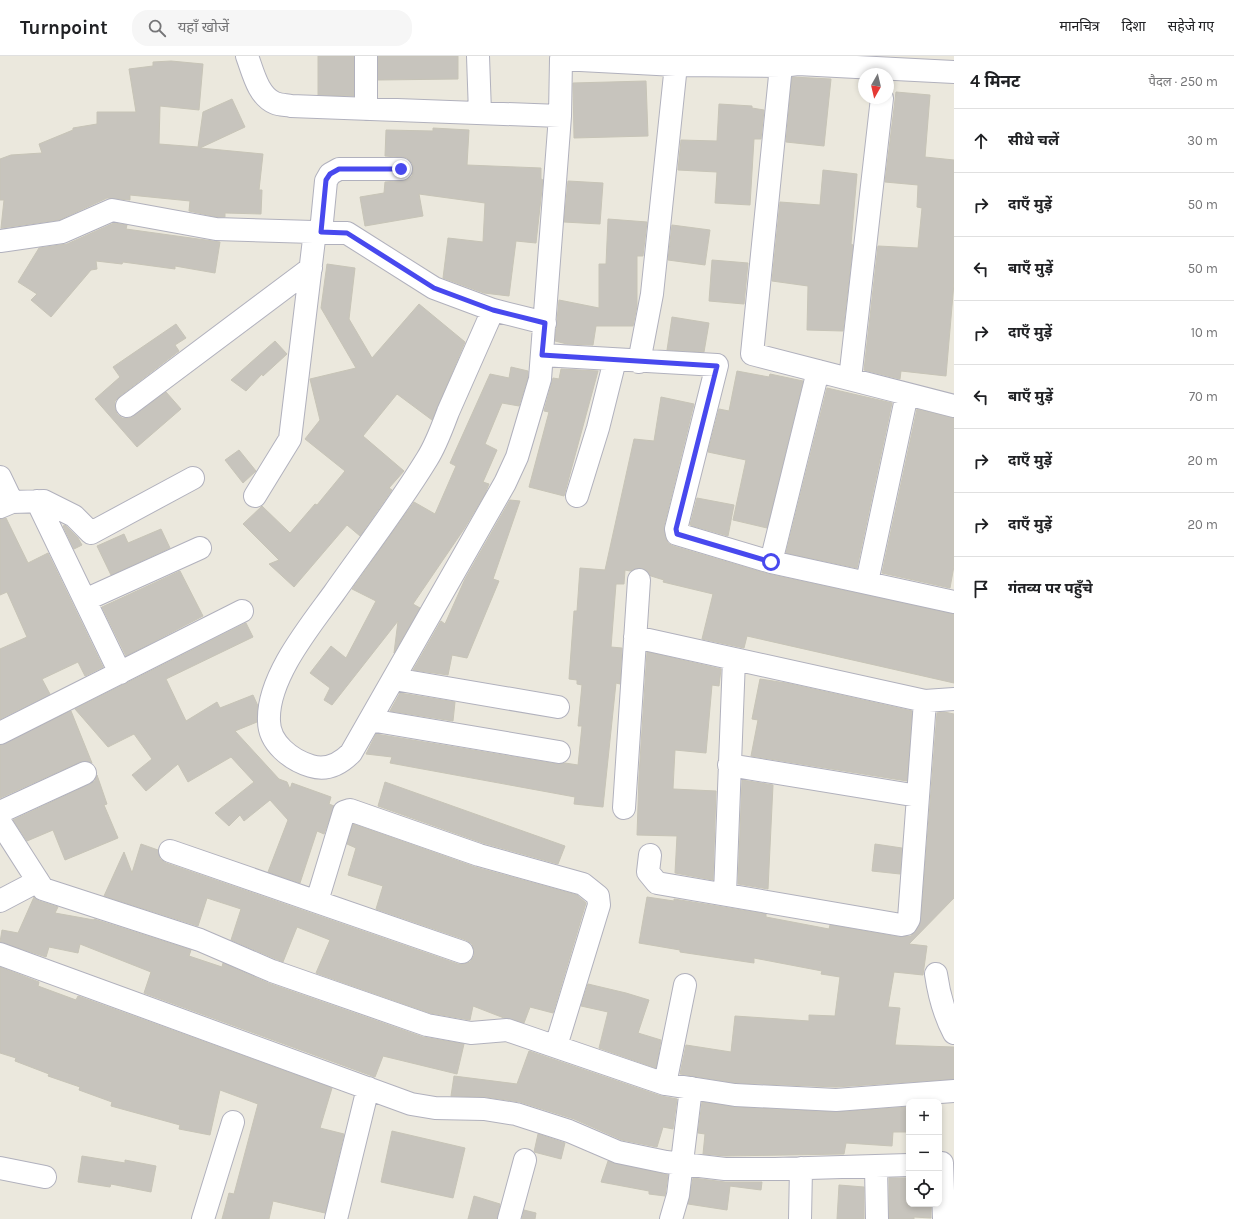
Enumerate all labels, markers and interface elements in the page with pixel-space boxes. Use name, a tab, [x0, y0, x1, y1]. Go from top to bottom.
search box	[132, 10, 412, 46]
text: Turnpoint	[20, 17, 108, 39]
icon: search	[146, 17, 168, 39]
text: यहाँ खोजें	[178, 18, 229, 36]
text: मानचित्र	[1060, 18, 1100, 35]
text: दिशा	[1122, 18, 1146, 35]
text: सहेजे गए	[1168, 18, 1214, 35]
north arrow	[858, 68, 894, 104]
text: 4 मिनट	[970, 71, 1020, 91]
text: पैदल · 250 m	[1149, 74, 1218, 89]
icon: ahead	[970, 130, 992, 152]
text: सीधे चलें	[1008, 131, 1059, 149]
text: 30 m	[1187, 133, 1218, 148]
route end	[392, 160, 410, 178]
icon: right	[970, 194, 992, 216]
text: दाएँ मुड़ें	[1008, 195, 1052, 213]
text: 50 m	[1188, 197, 1218, 212]
icon: left	[970, 258, 992, 280]
text: बाएँ मुड़ें	[1008, 259, 1053, 277]
text: 50 m	[1188, 261, 1218, 276]
icon: right	[970, 322, 992, 344]
text: दाएँ मुड़ें	[1008, 323, 1052, 341]
text: 10 m	[1191, 325, 1218, 340]
icon: left	[970, 386, 992, 408]
text: बाएँ मुड़ें	[1008, 387, 1053, 405]
text: 70 m	[1189, 389, 1218, 404]
icon: right	[970, 450, 992, 472]
text: दाएँ मुड़ें	[1008, 451, 1052, 469]
text: 20 m	[1188, 453, 1218, 468]
icon: right	[970, 514, 992, 536]
text: दाएँ मुड़ें	[1008, 515, 1052, 533]
text: 20 m	[1188, 517, 1218, 532]
route start	[762, 553, 780, 571]
icon: arrive	[970, 578, 992, 600]
text: गंतव्य पर पहुँचे	[1008, 579, 1093, 597]
map controls	[906, 1099, 942, 1207]
button: +	[906, 1099, 942, 1135]
button: −	[906, 1135, 942, 1171]
button: locate	[906, 1171, 942, 1207]

